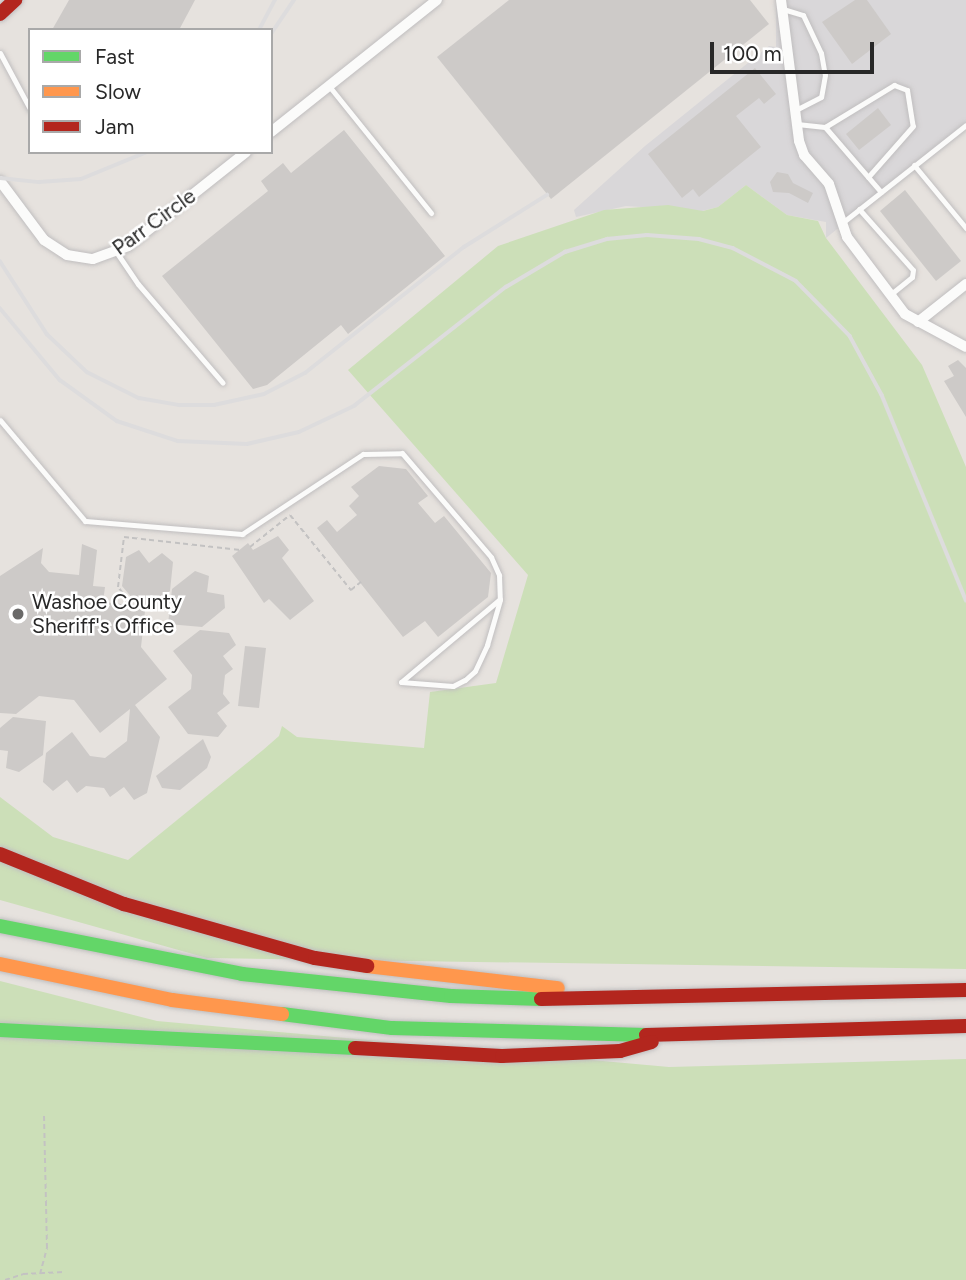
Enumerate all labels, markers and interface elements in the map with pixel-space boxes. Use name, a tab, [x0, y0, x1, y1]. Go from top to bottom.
legend	[28, 28, 273, 154]
scale bar	[714, 28, 878, 72]
text: 100 m	[723, 41, 782, 66]
text: Fast	[95, 44, 135, 69]
text: Slow	[95, 79, 141, 104]
text: Jam	[95, 114, 134, 139]
street label: Parr Circle	[108, 183, 200, 261]
place label: Washoe County Sheriff's Office	[32, 589, 182, 639]
marker: Washoe County Sheriff's Office	[10, 606, 26, 622]

